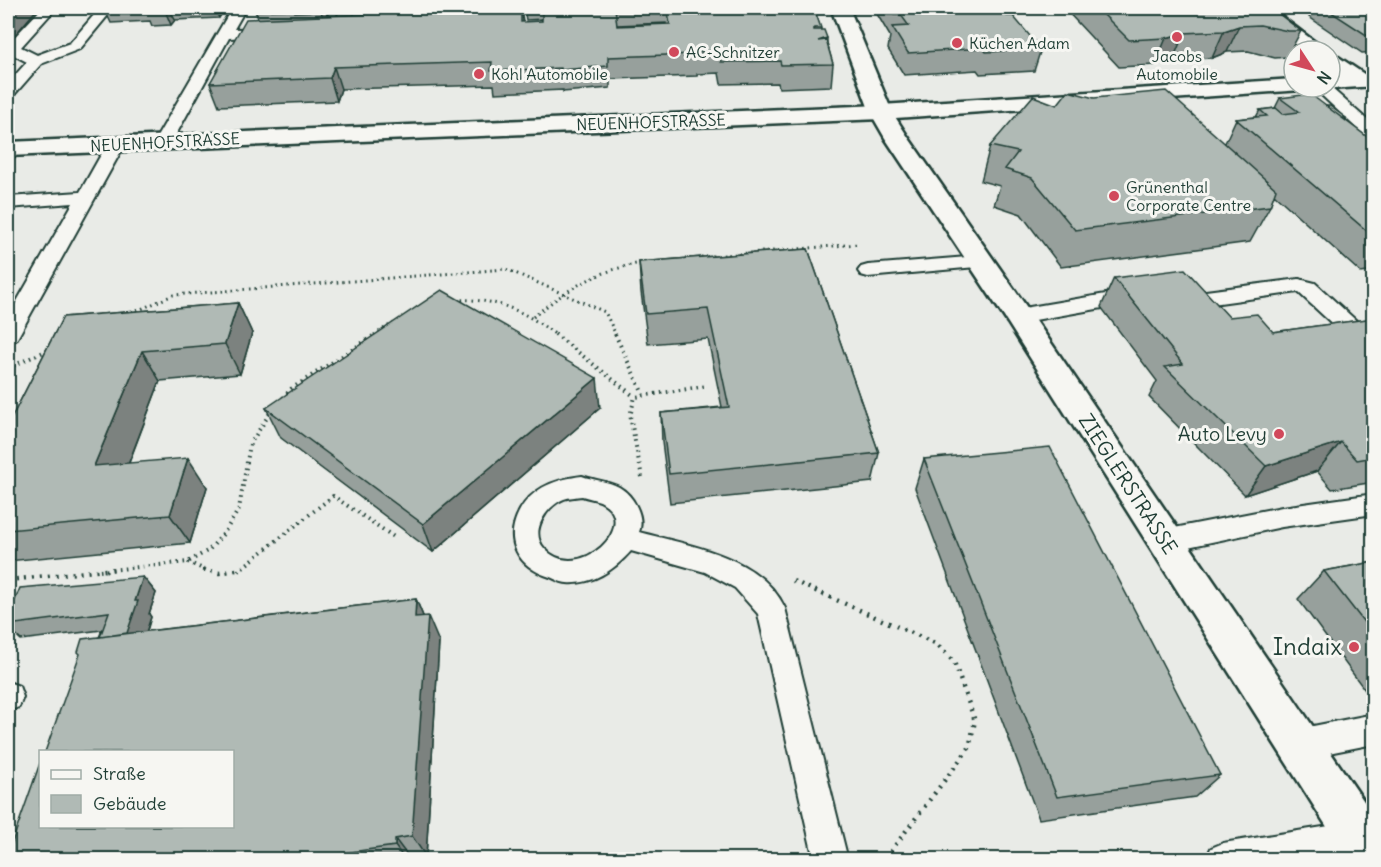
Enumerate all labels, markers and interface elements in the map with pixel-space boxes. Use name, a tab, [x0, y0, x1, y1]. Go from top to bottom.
marker: Jacobs Automobile	[1170, 30, 1184, 44]
place label: Küchen Adam	[969, 33, 1070, 53]
marker: Küchen Adam	[950, 36, 964, 50]
north arrow	[1282, 39, 1342, 99]
place label: AC-Schnitzer	[686, 42, 780, 62]
marker: AC-Schnitzer	[667, 45, 681, 59]
place label: Jacobs Automobile	[1136, 46, 1218, 84]
place label: Kohl Automobile	[491, 64, 608, 84]
marker: Kohl Automobile	[472, 67, 486, 81]
text: N	[1313, 67, 1335, 88]
street label: NEUENHOFSTRASSE	[576, 109, 726, 135]
street label: NEUENHOFSTRASSE	[90, 128, 240, 156]
place label: Grünenthal Corporate Centre	[1126, 177, 1251, 215]
marker: Grünenthal Corporate Centre	[1107, 189, 1121, 203]
street label: ZIEGLERSTRASSE	[1074, 409, 1183, 559]
place label: Auto Levy	[1178, 421, 1267, 446]
marker: Auto Levy	[1272, 427, 1286, 441]
place label: Indaix	[1273, 631, 1342, 661]
marker: Indaix	[1347, 640, 1361, 654]
legend	[39, 750, 234, 828]
text: Straße	[93, 762, 146, 785]
text: Gebäude	[93, 792, 166, 815]

